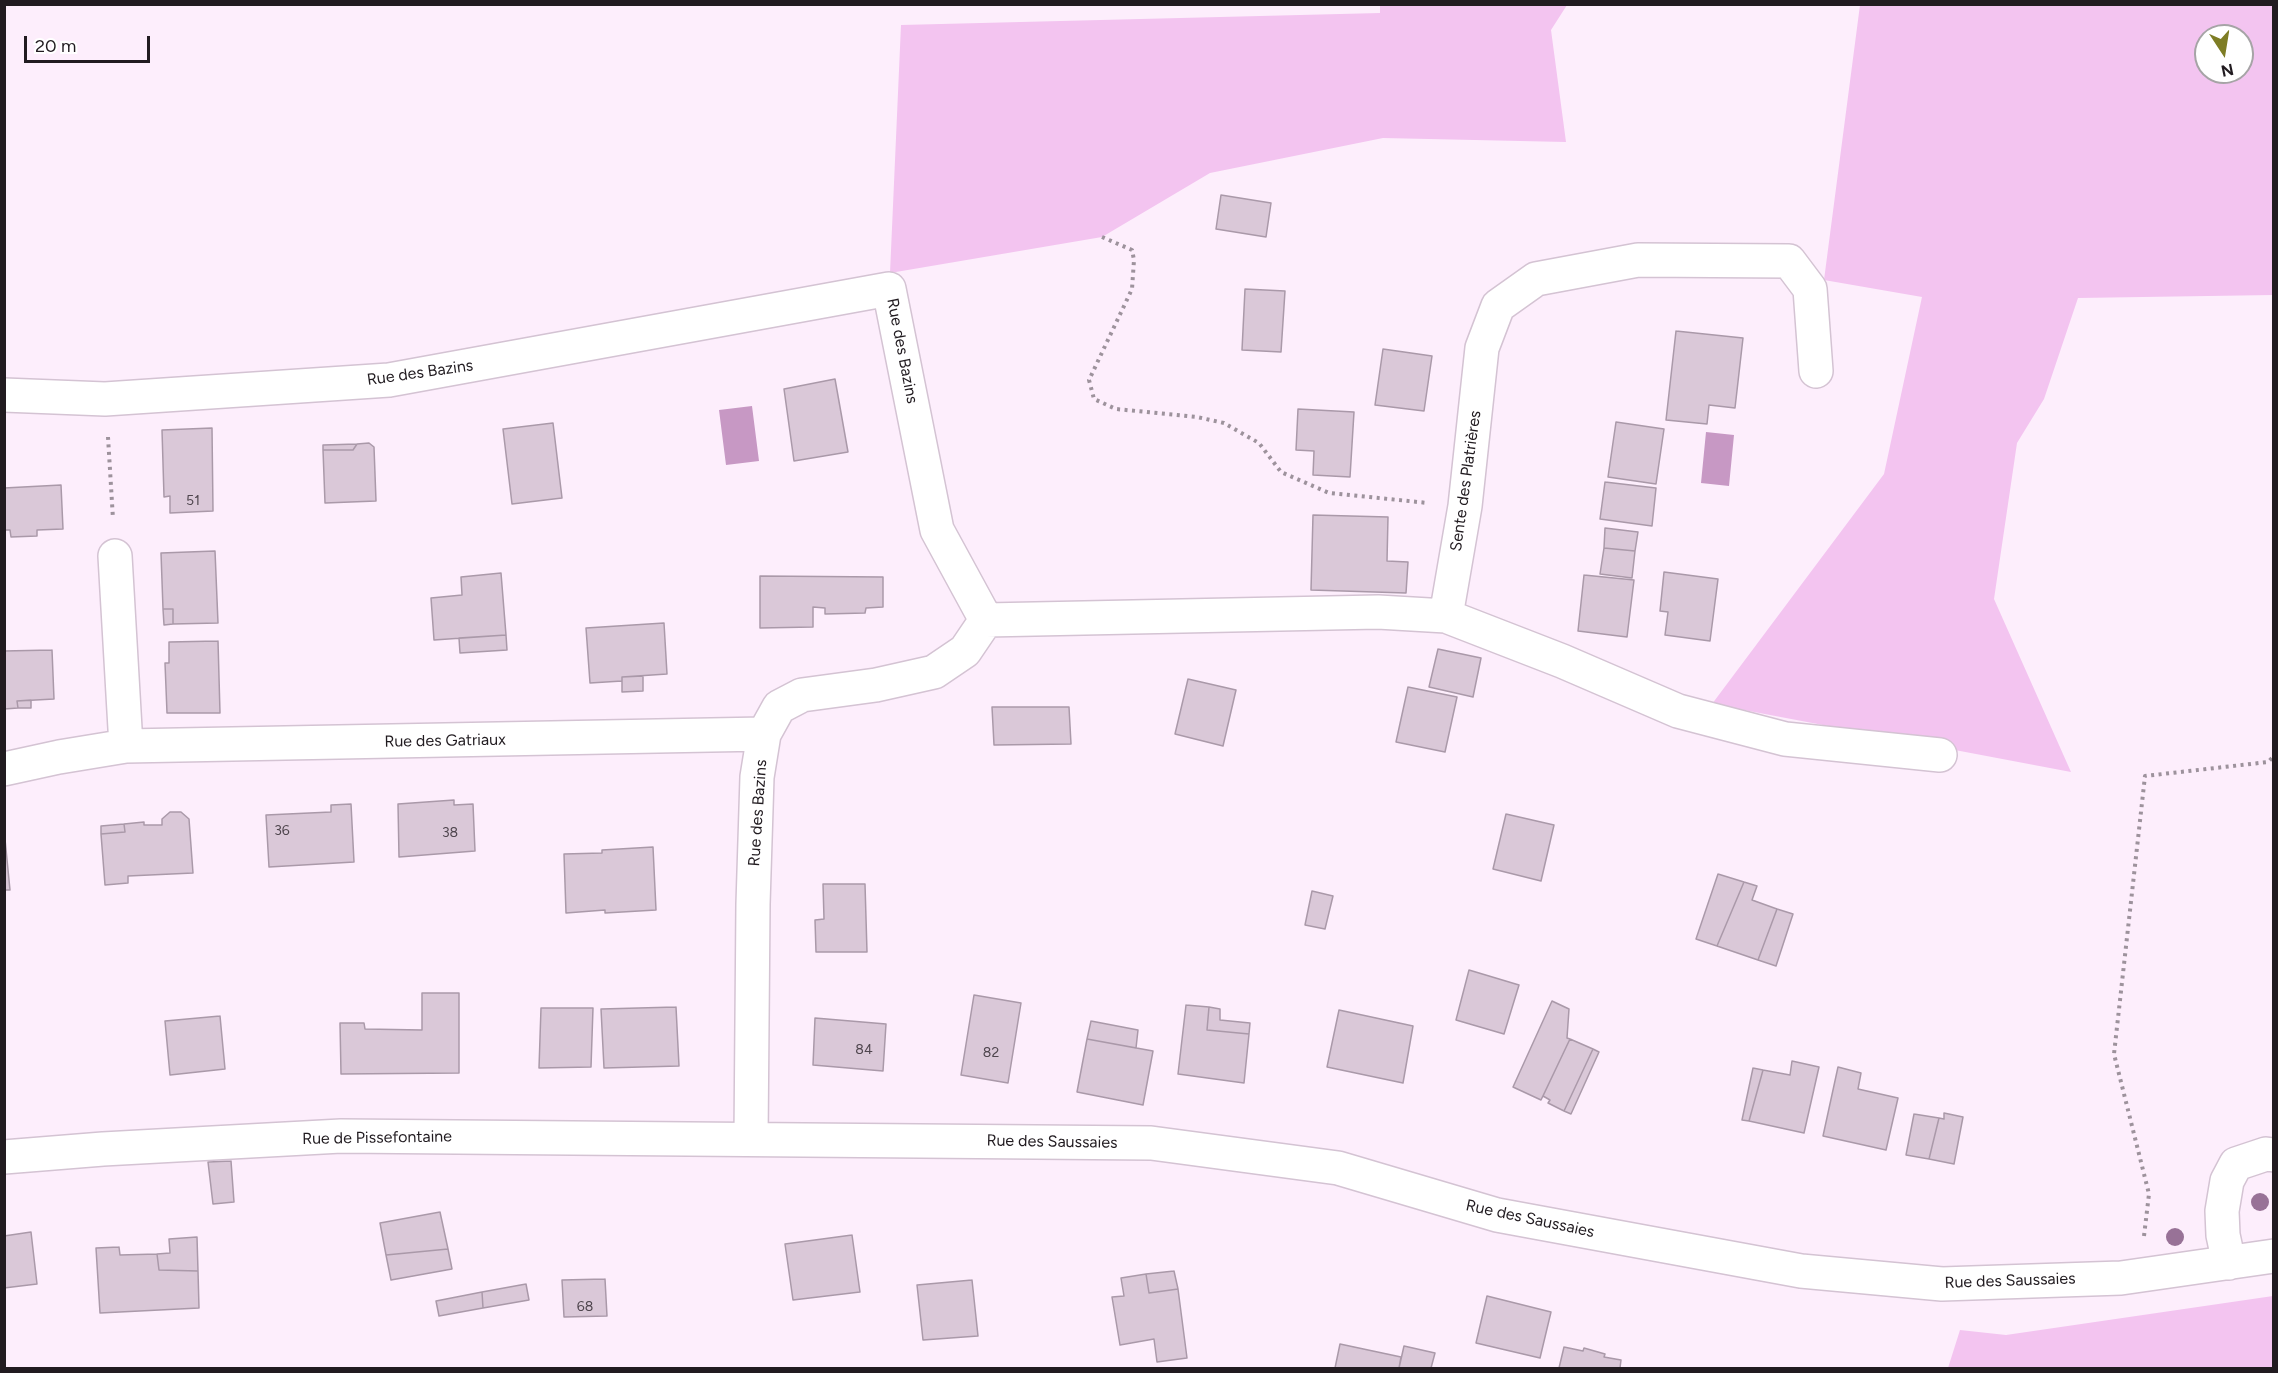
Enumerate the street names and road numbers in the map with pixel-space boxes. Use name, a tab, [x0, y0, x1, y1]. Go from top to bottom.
street label: Rue des Bazins	[882, 297, 922, 405]
street label: Rue des Bazins	[366, 356, 474, 390]
street label: Sente des Platrières	[1447, 409, 1485, 553]
street label: Rue des Gatriaux	[384, 730, 506, 752]
street label: Rue des Bazins	[745, 759, 771, 867]
street label: Rue de Pissefontaine	[302, 1127, 452, 1149]
street label: Rue des Saussaies	[986, 1131, 1118, 1153]
street label: Rue des Saussaies	[1464, 1196, 1596, 1242]
street label: Rue des Saussaies	[1944, 1269, 2076, 1293]

